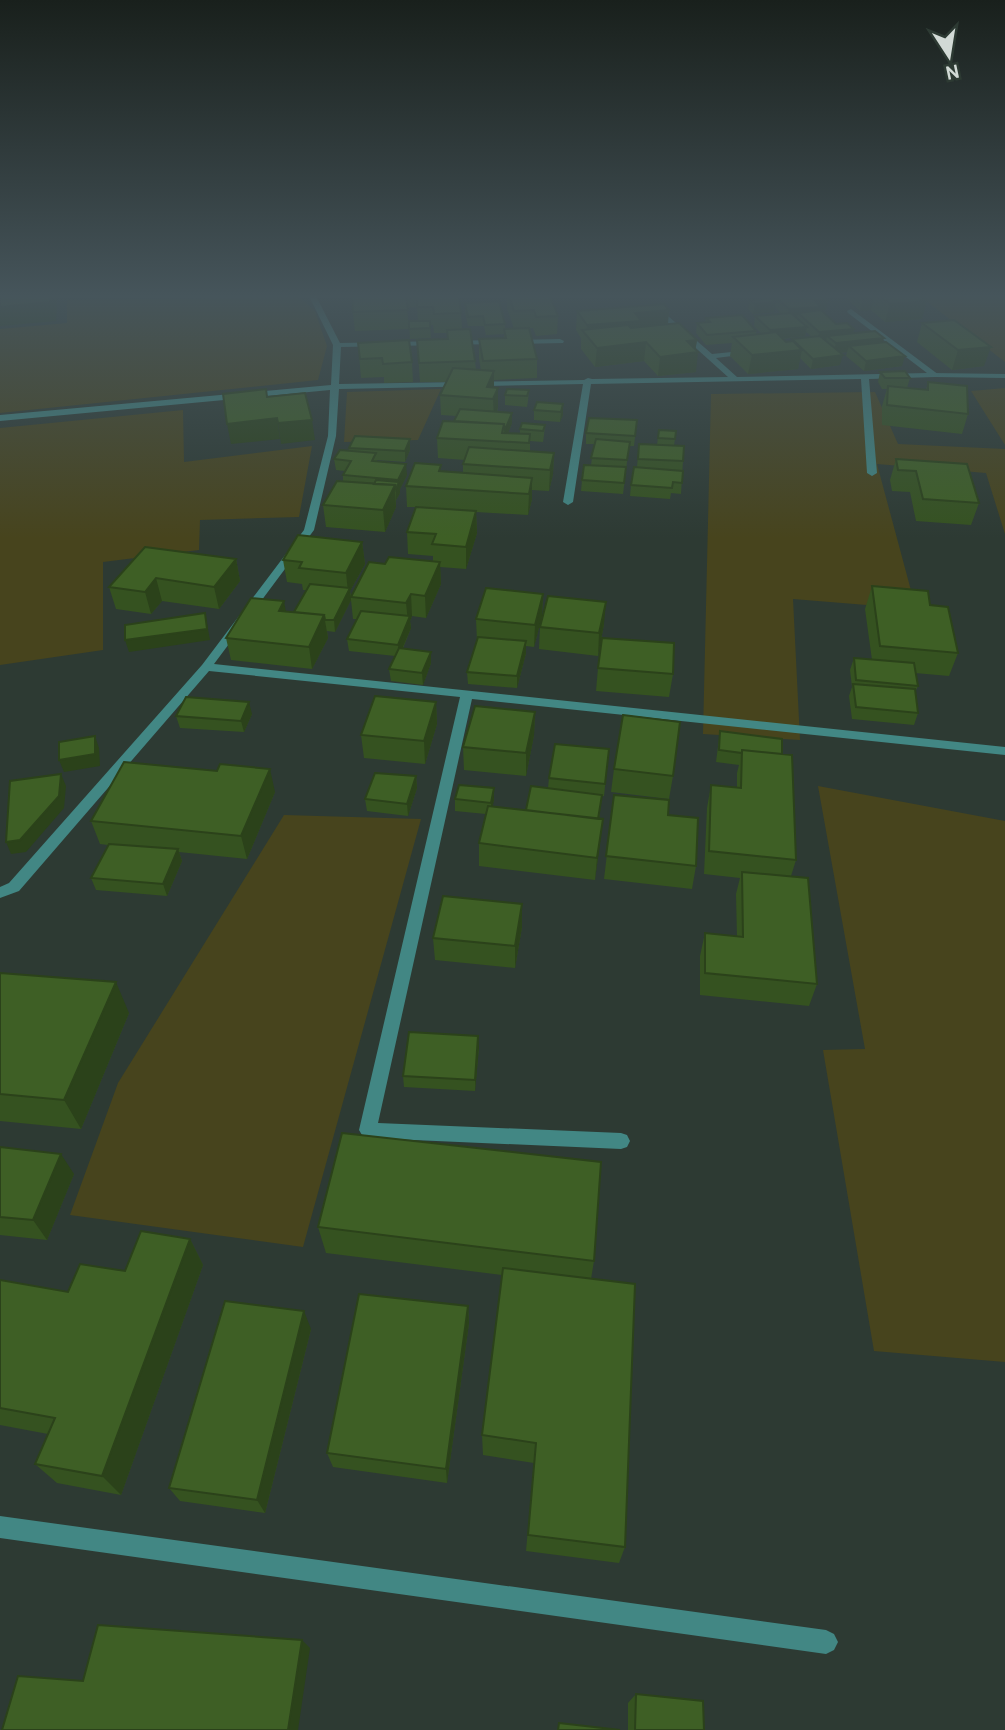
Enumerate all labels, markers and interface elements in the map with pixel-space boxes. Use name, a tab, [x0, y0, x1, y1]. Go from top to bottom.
north arrow	[914, 21, 984, 91]
text: N	[943, 58, 961, 84]

